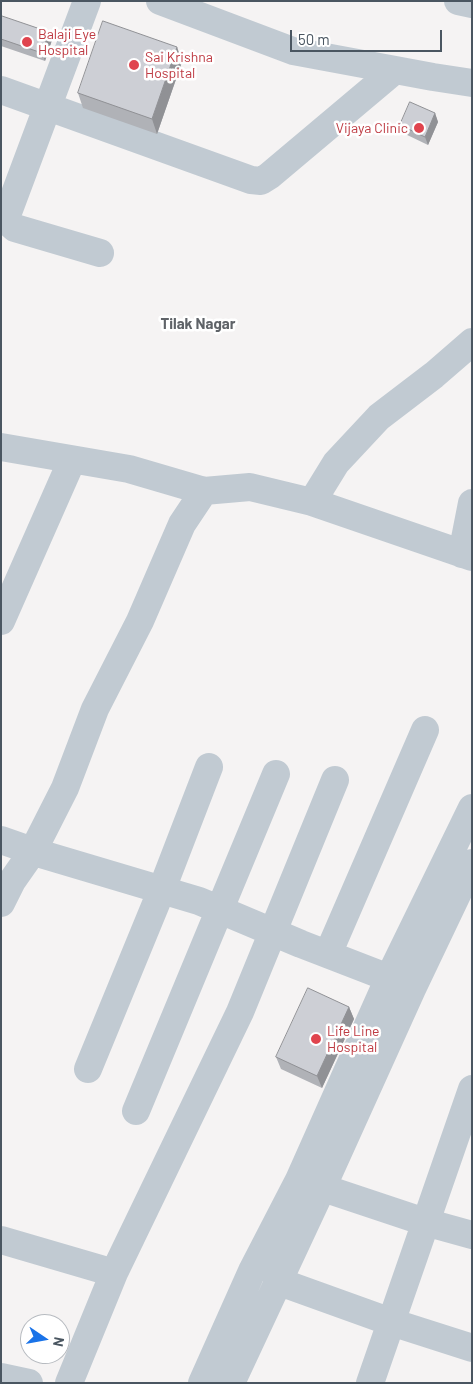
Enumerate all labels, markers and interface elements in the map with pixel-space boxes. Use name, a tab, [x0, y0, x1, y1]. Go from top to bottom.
scale bar	[293, 20, 446, 52]
place label: Balaji Eye Hospital	[38, 26, 96, 58]
text: 50 m	[298, 30, 330, 48]
marker: Balaji Eye Hospital	[20, 35, 34, 49]
place label: Sai Krishna Hospital	[145, 49, 213, 82]
marker: Sai Krishna Hospital	[127, 58, 141, 72]
place label: Vijaya Clinic	[336, 120, 408, 136]
marker: Vijaya Clinic	[412, 121, 426, 135]
district label: Tilak Nagar	[161, 315, 235, 333]
place label: Life Line Hospital	[327, 1023, 380, 1056]
marker: Life Line Hospital	[309, 1032, 323, 1046]
north arrow	[20, 1314, 70, 1364]
text: N	[50, 1336, 68, 1348]

